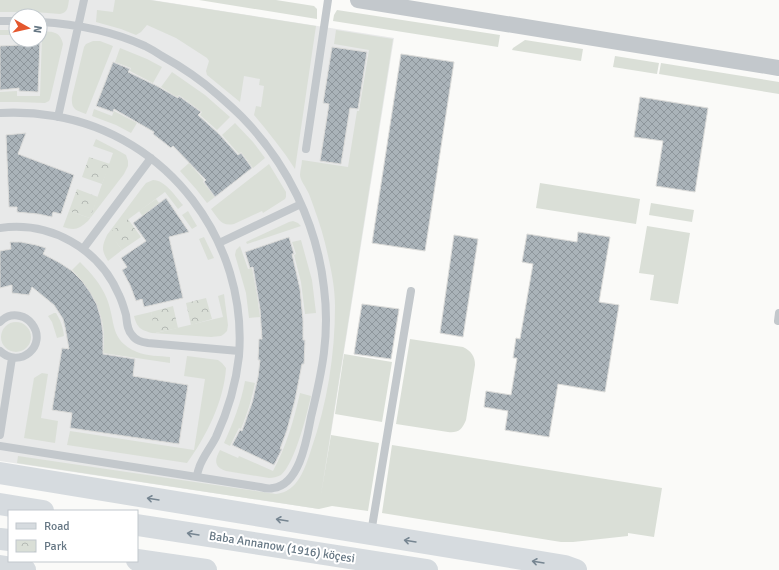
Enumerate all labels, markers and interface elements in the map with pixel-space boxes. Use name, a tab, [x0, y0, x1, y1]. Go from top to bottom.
north arrow	[8, 8, 48, 48]
text: N	[30, 25, 44, 34]
one-way arrow	[147, 494, 160, 502]
legend	[8, 510, 138, 562]
one-way arrow	[276, 515, 289, 523]
text: Road	[44, 519, 70, 534]
street label: Baba Annanow (1916) köçesi	[208, 529, 356, 566]
one-way arrow	[187, 530, 200, 538]
one-way arrow	[404, 536, 417, 544]
text: Park	[44, 539, 67, 554]
one-way arrow	[532, 557, 545, 565]

